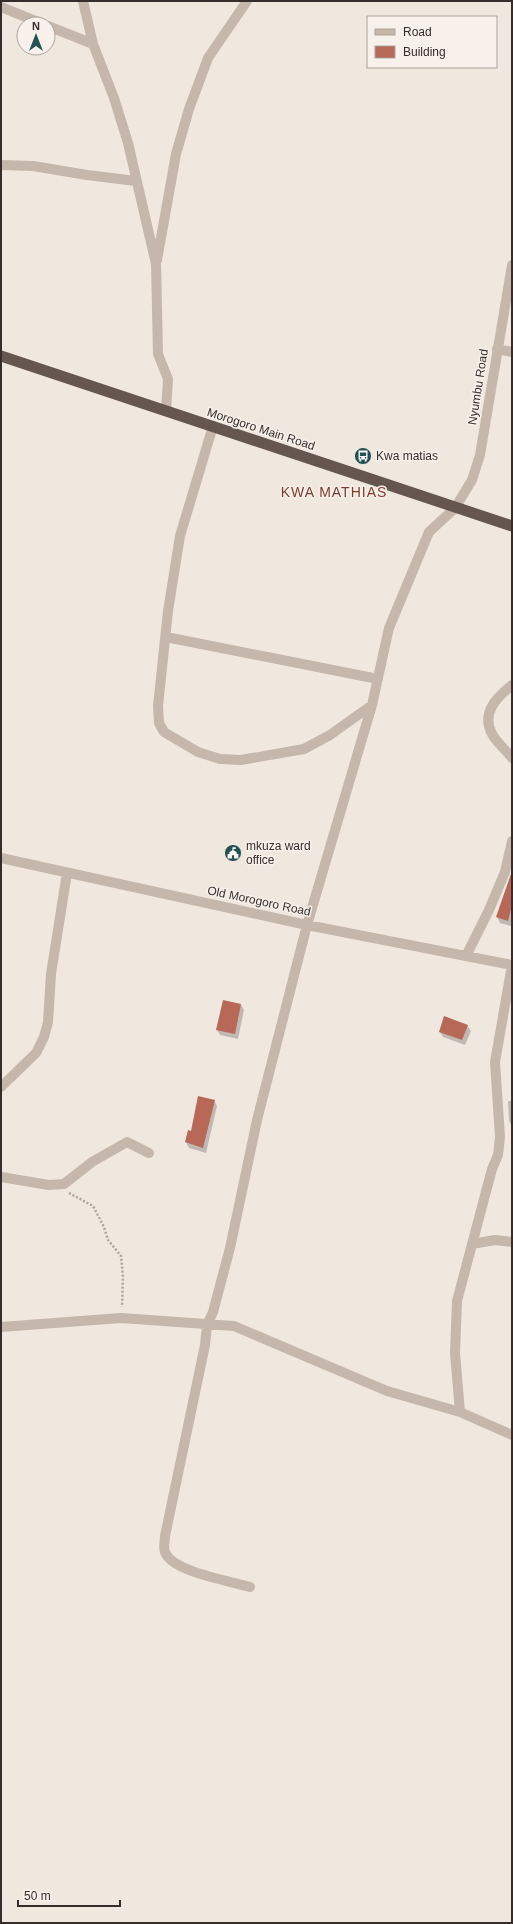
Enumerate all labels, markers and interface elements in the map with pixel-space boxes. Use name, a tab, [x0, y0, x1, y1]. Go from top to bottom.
north arrow	[16, 16, 56, 56]
legend	[367, 16, 497, 68]
text: N	[32, 20, 40, 32]
text: Road	[403, 25, 432, 39]
text: Building	[403, 45, 446, 59]
street label: Nyumbu Road	[465, 348, 491, 426]
street label: Morogoro Main Road	[205, 405, 317, 453]
bus stop icon: Kwa matias	[353, 446, 373, 466]
place label: Kwa matias	[376, 449, 438, 463]
district label: KWA MATHIAS	[281, 484, 387, 500]
place label: mkuza ward office	[246, 839, 311, 867]
public building icon: mkuza ward office	[223, 843, 243, 863]
street label: Old Morogoro Road	[206, 883, 312, 919]
scale bar	[18, 1882, 120, 1908]
text: 50 m	[24, 1889, 51, 1903]

